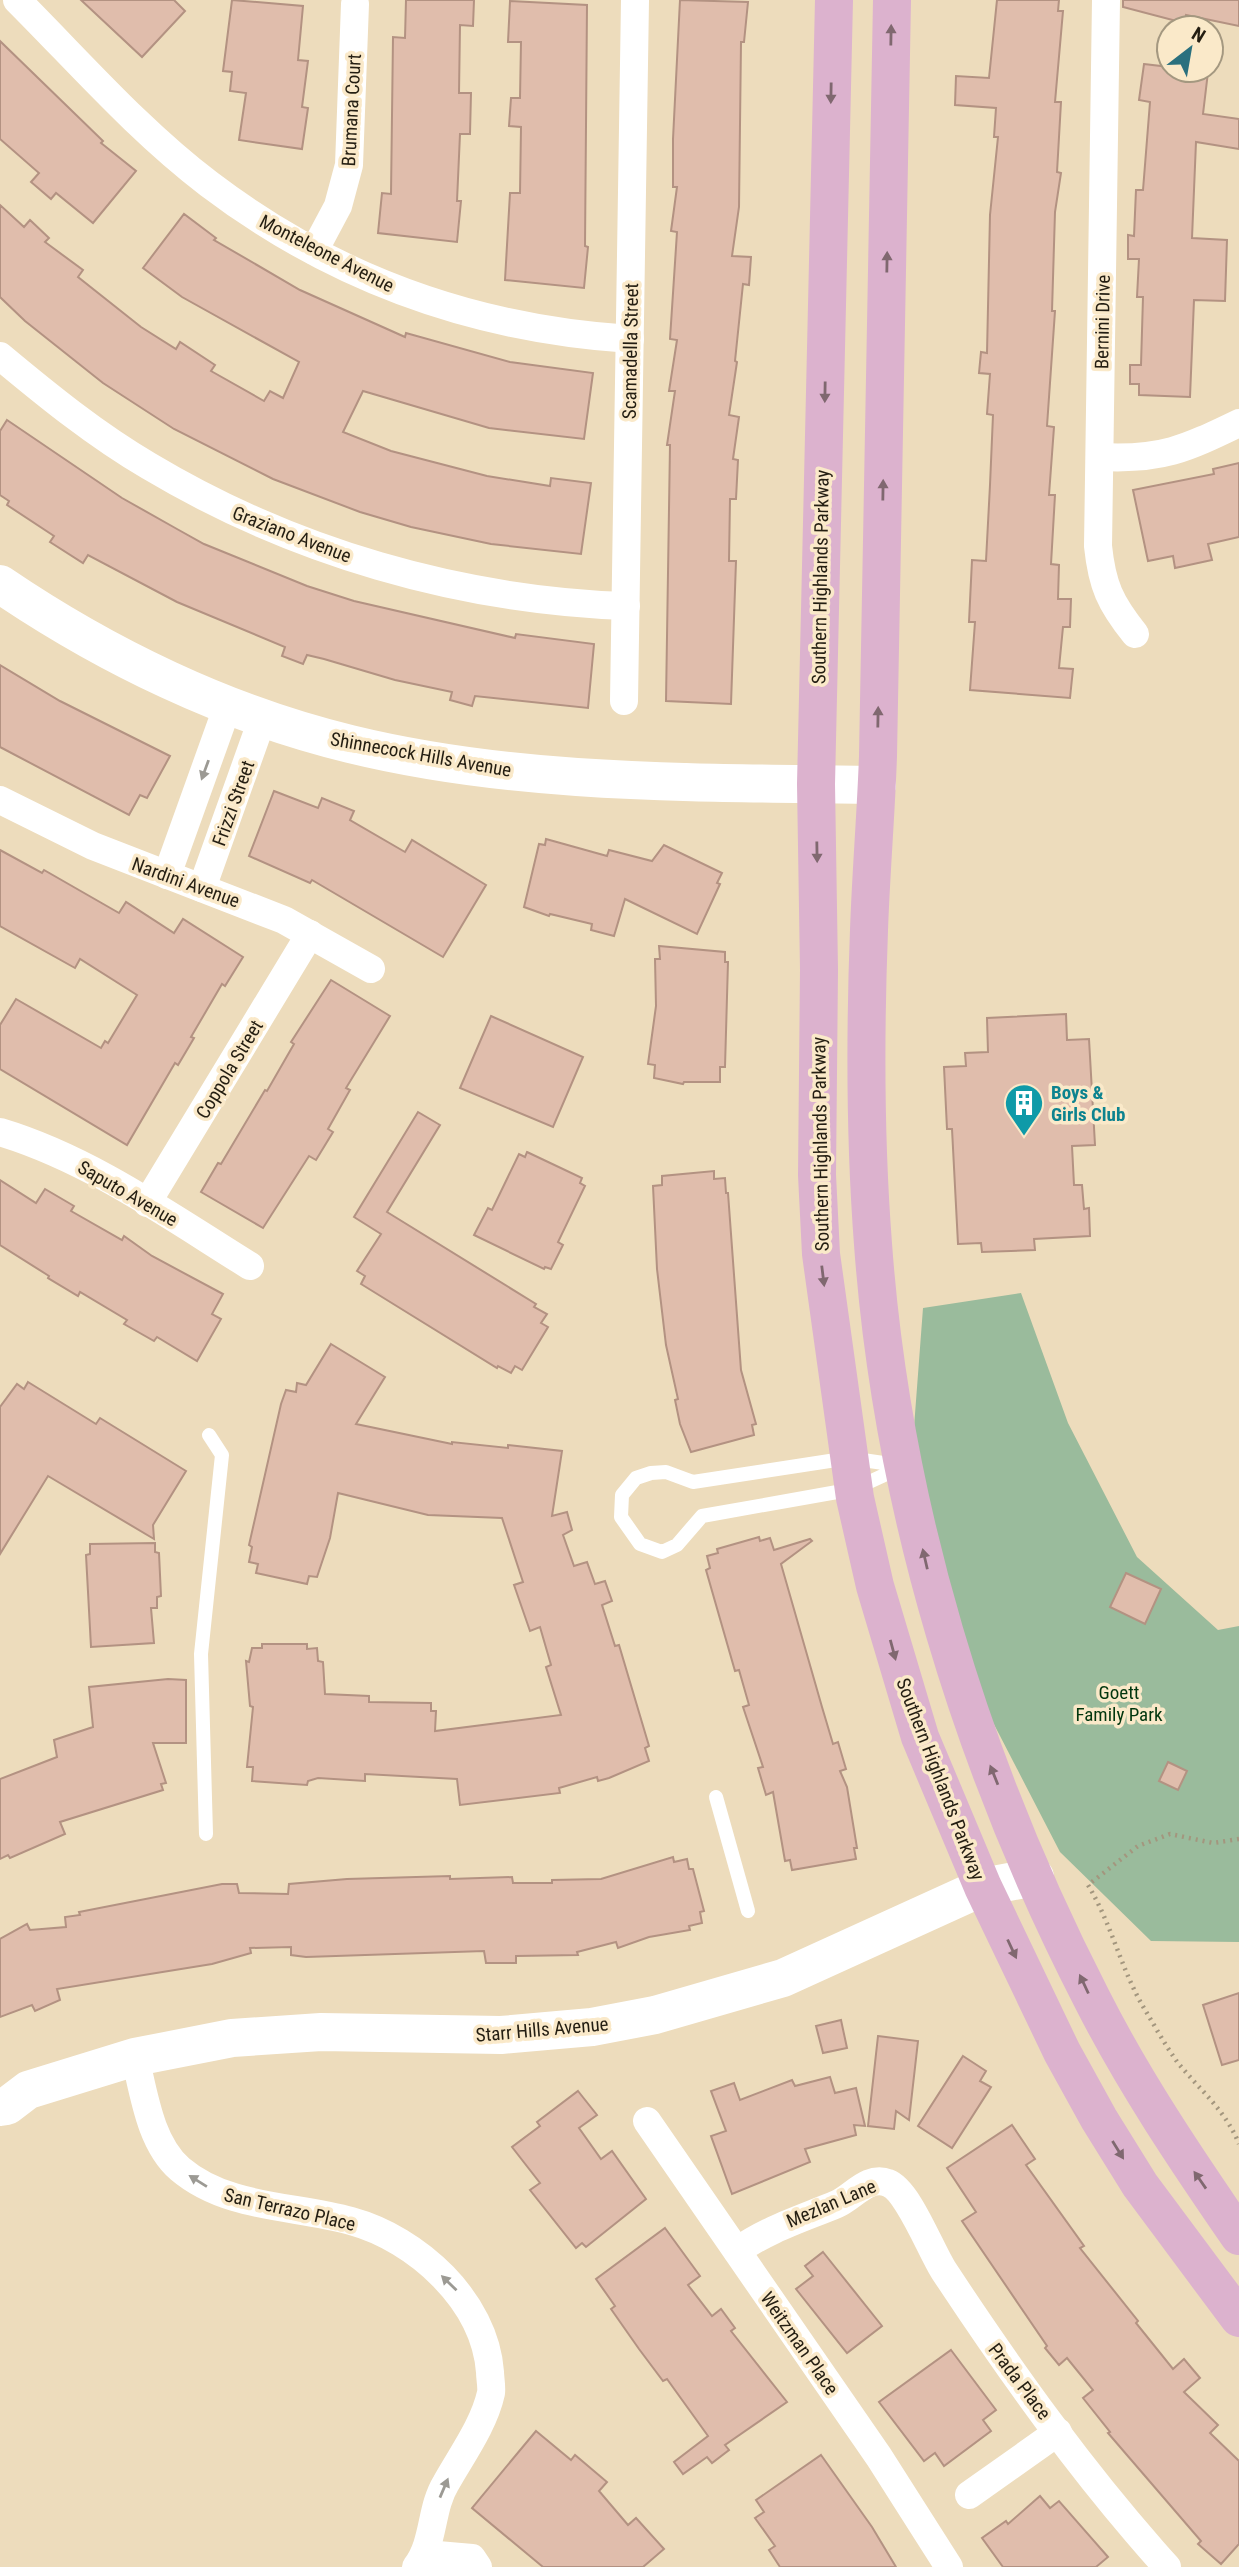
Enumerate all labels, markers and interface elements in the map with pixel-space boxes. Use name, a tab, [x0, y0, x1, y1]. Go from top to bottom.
north arrow	[1155, 14, 1225, 84]
text: N	[1188, 22, 1209, 48]
one-way arrow	[886, 24, 897, 46]
street label: Brumana Court	[337, 53, 366, 167]
one-way arrow	[826, 82, 837, 104]
street label: Monteleone Avenue	[256, 210, 398, 297]
one-way arrow	[881, 251, 893, 273]
street label: Bernini Drive	[1090, 274, 1115, 369]
street label: Scamadella Street	[618, 283, 643, 419]
one-way arrow	[819, 381, 830, 403]
street label: Southern Highlands Parkway	[807, 469, 834, 684]
one-way arrow	[877, 479, 888, 501]
street label: Graziano Avenue	[229, 501, 355, 568]
one-way arrow	[873, 706, 884, 728]
street label: Shinnecock Hills Avenue	[329, 727, 513, 782]
street label: Frizzi Street	[207, 757, 259, 849]
one-way arrow	[200, 759, 211, 780]
one-way arrow	[811, 842, 823, 864]
street label: Nardini Avenue	[129, 852, 243, 913]
street label: Coppola Street	[191, 1016, 268, 1123]
street label: Southern Highlands Parkway	[807, 1036, 834, 1251]
place label: Boys & Girls Club	[1051, 1081, 1125, 1126]
building icon: Boys & Girls Club	[1003, 1082, 1045, 1137]
street label: Saputo Avenue	[74, 1156, 182, 1231]
one-way arrow	[818, 1265, 829, 1287]
one-way arrow	[919, 1548, 930, 1570]
one-way arrow	[888, 1639, 899, 1661]
street label: Southern Highlands Parkway	[891, 1675, 990, 1884]
park label: Goett Family Park	[1075, 1681, 1163, 1726]
one-way arrow	[989, 1764, 1000, 1785]
one-way arrow	[1006, 1939, 1017, 1959]
one-way arrow	[1079, 1974, 1090, 1994]
street label: Starr Hills Avenue	[475, 2012, 609, 2047]
one-way arrow	[1111, 2141, 1124, 2160]
one-way arrow	[1193, 2171, 1207, 2189]
street label: Mezlan Lane	[783, 2174, 879, 2233]
one-way arrow	[188, 2175, 207, 2188]
street label: San Terrazo Place	[222, 2183, 358, 2236]
one-way arrow	[440, 2275, 457, 2292]
street label: Weitzman Place	[756, 2288, 843, 2399]
street label: Prada Place	[983, 2339, 1056, 2424]
one-way arrow	[439, 2477, 450, 2498]

